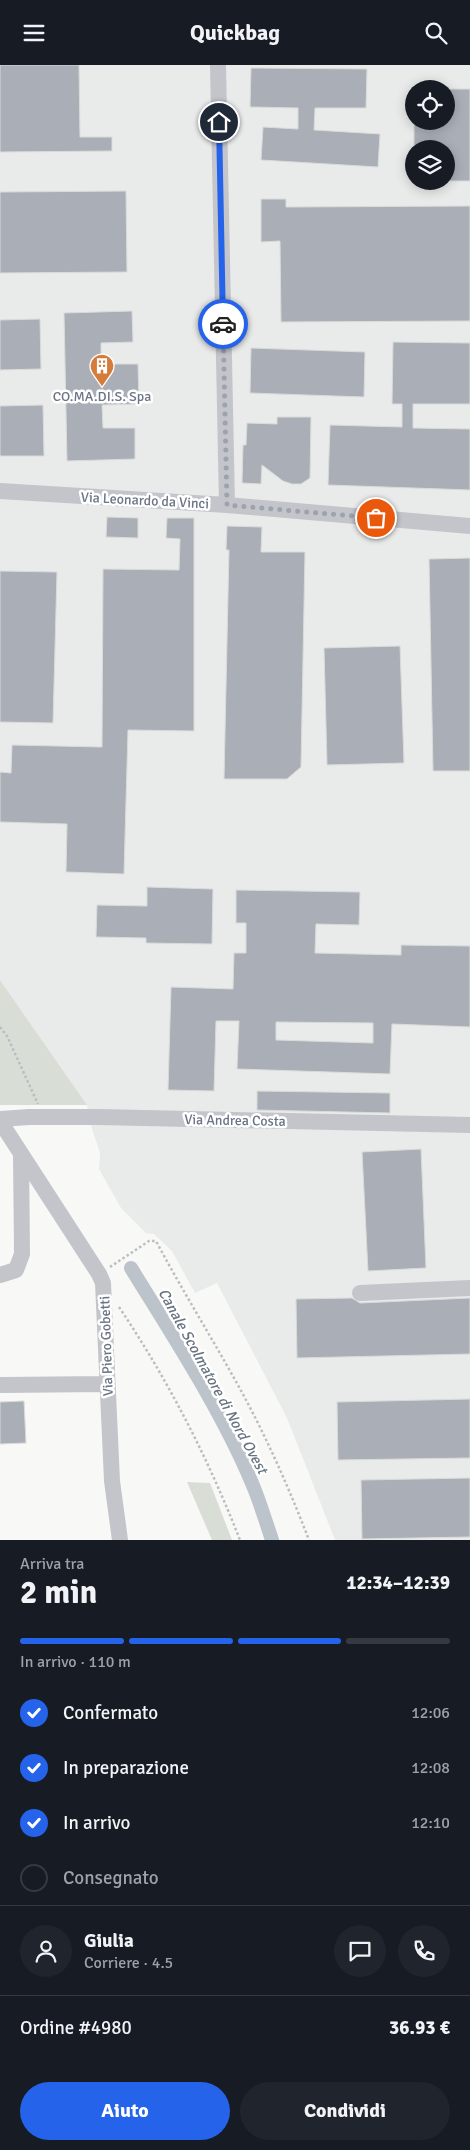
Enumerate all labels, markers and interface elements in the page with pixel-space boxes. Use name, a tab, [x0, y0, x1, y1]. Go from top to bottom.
icon: menu	[20, 19, 48, 47]
text: Quickbag	[190, 19, 280, 46]
icon: search	[422, 19, 450, 47]
map controls	[405, 80, 455, 190]
button: locate	[405, 80, 455, 130]
pin	[198, 101, 240, 143]
icon: home	[205, 108, 233, 136]
button: layers	[405, 140, 455, 190]
courier	[198, 299, 248, 349]
icon: car	[209, 310, 237, 338]
building icon: CO.MA.DI.S. Spa	[89, 353, 115, 387]
place label: CO.MA.DI.S. Spa	[53, 388, 151, 405]
street label: Via Leonardo da Vinci	[80, 489, 210, 512]
pin	[355, 497, 397, 539]
icon: bag	[362, 504, 390, 532]
street label: Via Andrea Costa	[184, 1111, 286, 1130]
water label: Canale Scolmatore di Nord Ovest	[154, 1285, 272, 1478]
street label: Via Piero Gobetti	[96, 1296, 117, 1396]
text: Arriva tra	[20, 1554, 84, 1574]
text: 12:34–12:39	[346, 1571, 450, 1595]
text: 2 min	[20, 1573, 97, 1612]
text: In arrivo · 110 m	[20, 1652, 131, 1672]
icon: check	[20, 1699, 48, 1727]
text: Confermato	[63, 1701, 158, 1725]
text: 12:06	[411, 1703, 450, 1723]
icon: check	[20, 1754, 48, 1782]
text: In preparazione	[63, 1756, 189, 1780]
text: 12:08	[411, 1758, 450, 1778]
icon: check	[20, 1809, 48, 1837]
text: In arrivo	[63, 1811, 130, 1835]
text: 12:10	[411, 1813, 450, 1833]
text: Consegnato	[63, 1866, 159, 1890]
button: person	[20, 1925, 72, 1977]
button: chat	[334, 1925, 386, 1977]
button: phone	[398, 1925, 450, 1977]
text: Giulia	[84, 1929, 134, 1953]
text: Corriere · 4.5	[84, 1953, 173, 1973]
text: Ordine #4980	[20, 2016, 132, 2040]
text: 36.93 €	[389, 2016, 450, 2040]
button: Aiuto	[20, 2082, 230, 2140]
button: Condividi	[240, 2082, 450, 2140]

